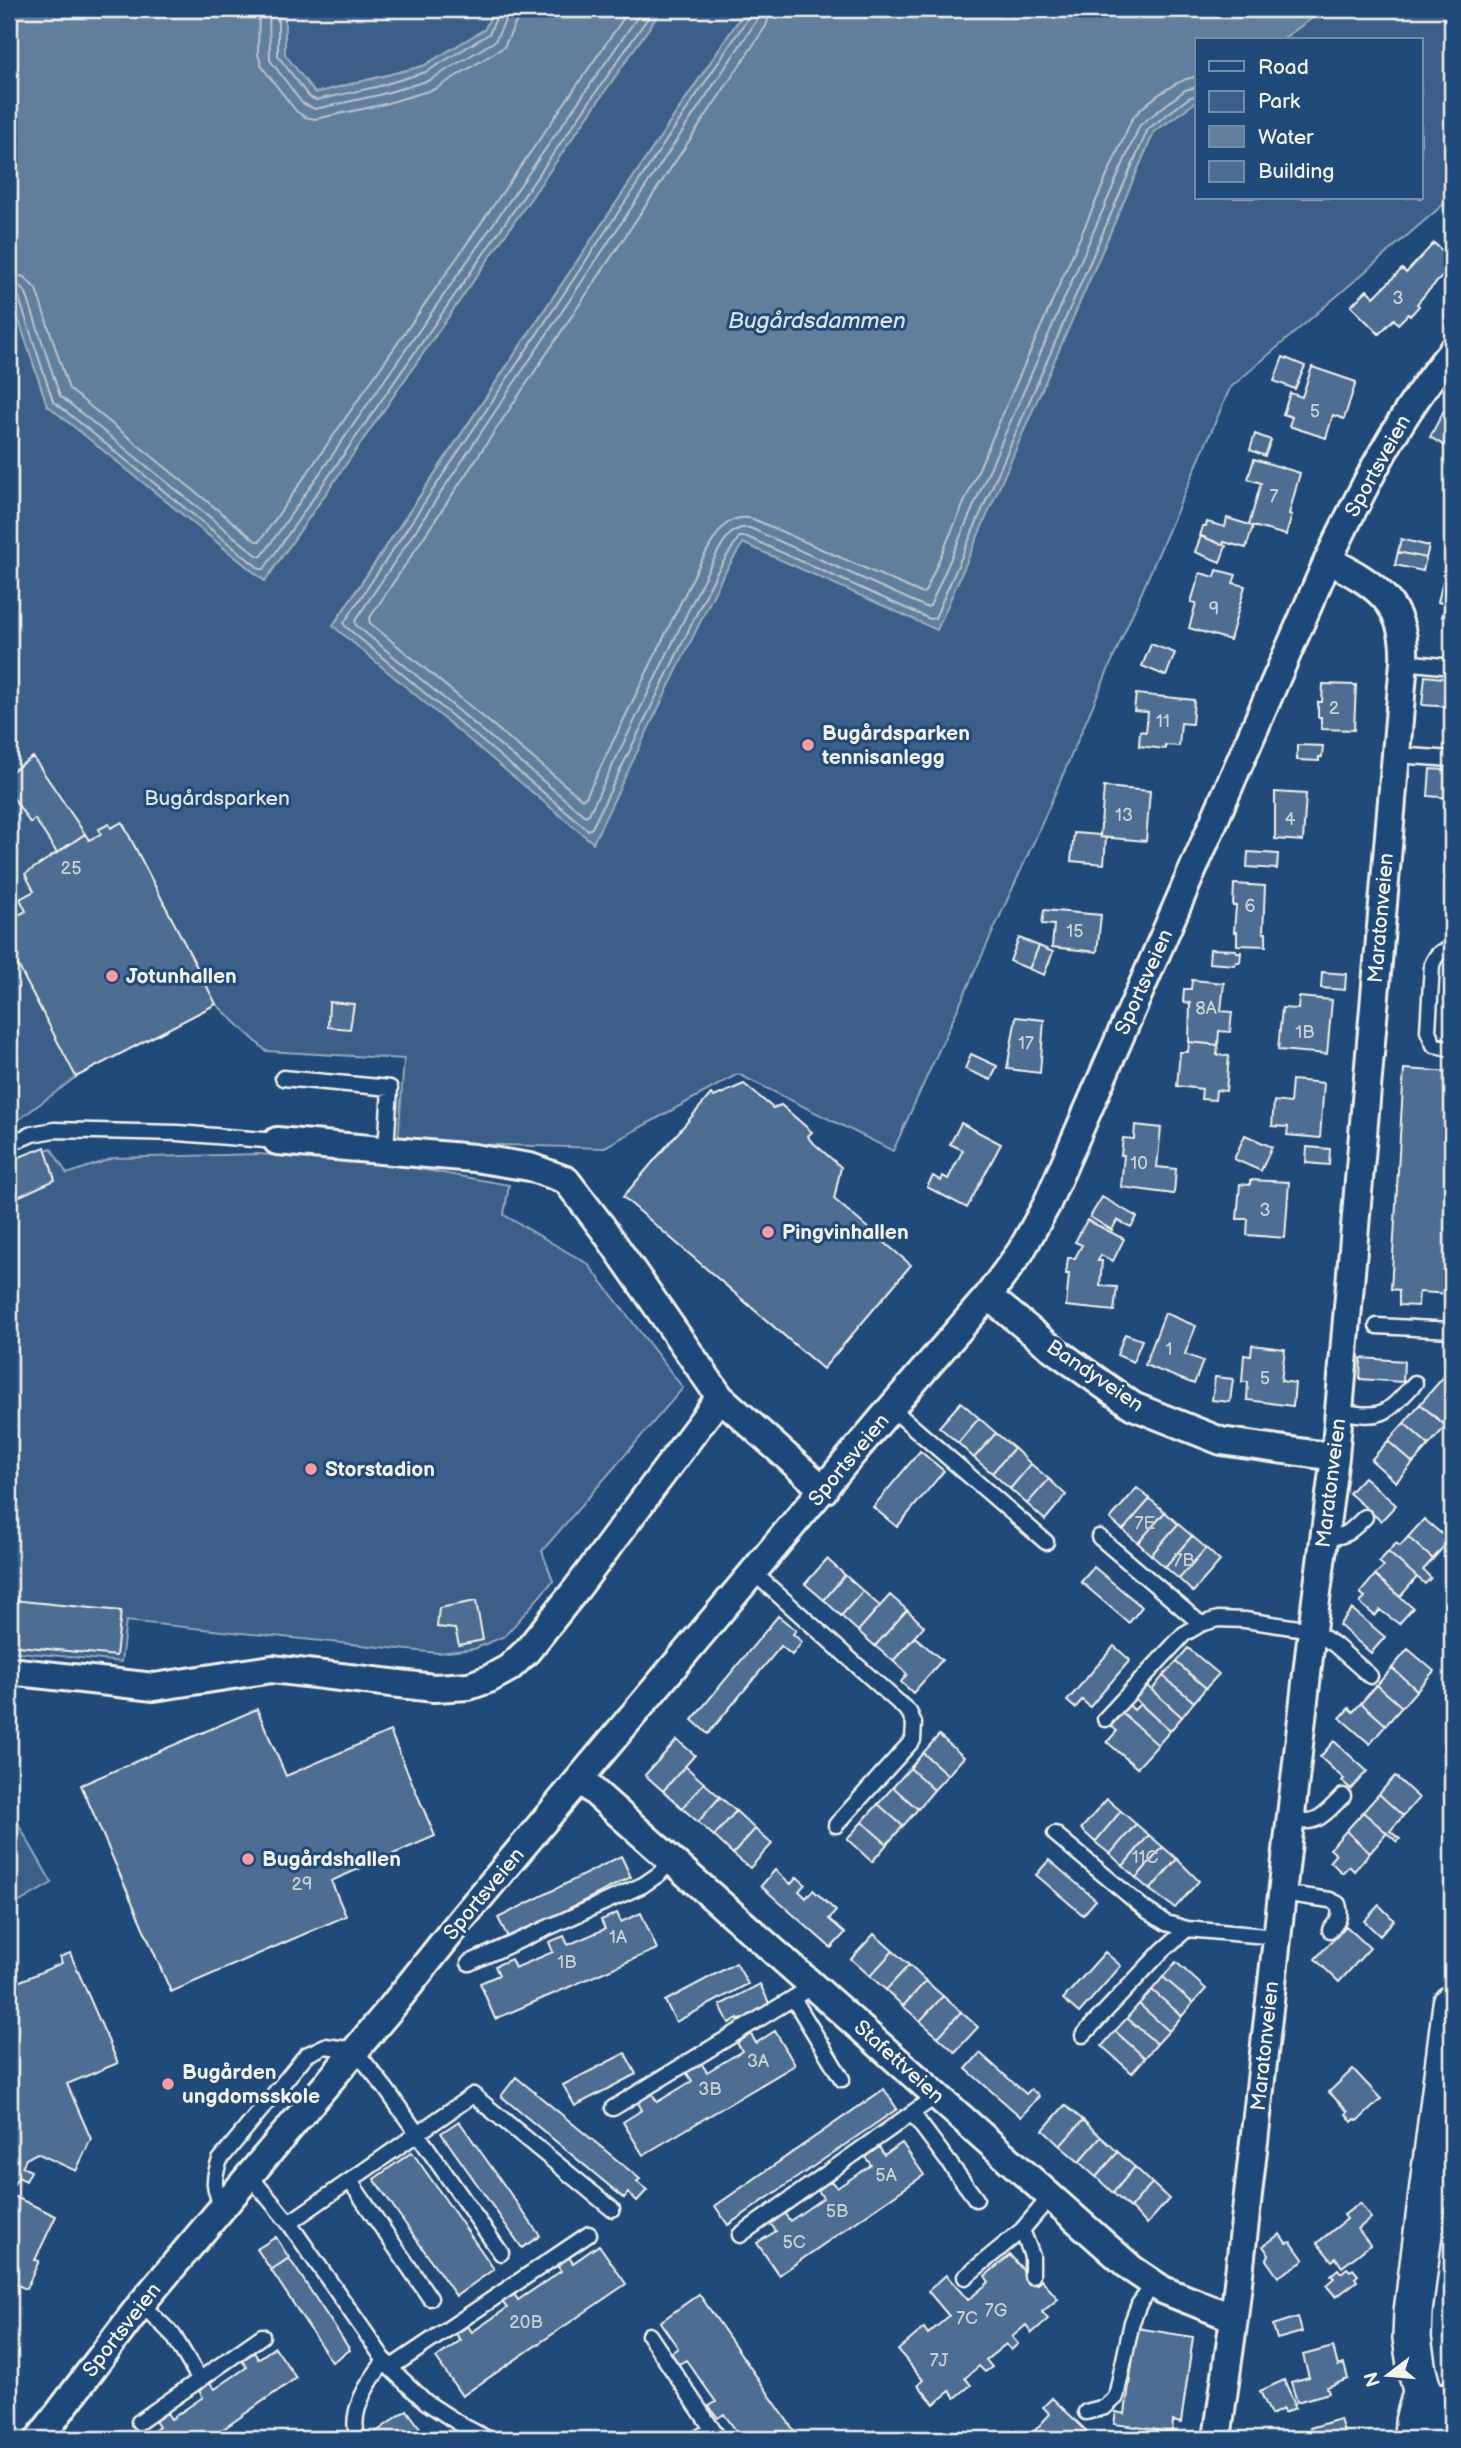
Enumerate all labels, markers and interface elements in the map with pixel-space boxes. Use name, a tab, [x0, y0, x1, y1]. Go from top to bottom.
legend	[1195, 38, 1422, 200]
text: Road	[1258, 55, 1309, 80]
text: Park	[1258, 89, 1301, 114]
text: Water	[1258, 125, 1314, 150]
text: Building	[1258, 159, 1334, 184]
house number: 3	[1392, 288, 1404, 309]
water label: Bugårdsdammen	[728, 307, 906, 335]
house number: 5	[1310, 401, 1320, 422]
street label: Sportsveien	[1340, 411, 1416, 521]
house number: 7	[1270, 486, 1279, 507]
house number: 9	[1209, 599, 1219, 620]
house number: 2	[1329, 698, 1340, 719]
house number: 11	[1156, 711, 1170, 732]
place label: Bugårdsparken tennisanlegg	[821, 721, 970, 770]
marker: Bugårdsparken tennisanlegg	[800, 737, 816, 753]
park label: Bugårdsparken	[144, 786, 290, 811]
house number: 13	[1115, 805, 1133, 826]
house number: 4	[1285, 809, 1296, 830]
street label: Maratonveien	[1363, 852, 1399, 984]
house number: 25	[61, 858, 81, 879]
house number: 6	[1245, 896, 1256, 917]
house number: 15	[1066, 921, 1084, 942]
street label: Sportsveien	[1110, 925, 1178, 1039]
place label: Jotunhallen	[126, 964, 237, 989]
marker: Jotunhallen	[104, 968, 120, 984]
house number: 8A	[1195, 998, 1217, 1019]
house number: 1B	[1295, 1022, 1315, 1043]
house number: 17	[1018, 1033, 1034, 1054]
house number: 10	[1130, 1153, 1148, 1174]
house number: 3	[1259, 1200, 1271, 1221]
place label: Pingvinhallen	[782, 1220, 909, 1245]
marker: Pingvinhallen	[760, 1224, 776, 1240]
street label: Bandyveien	[1042, 1334, 1148, 1418]
house number: 1	[1166, 1339, 1172, 1360]
house number: 5	[1260, 1368, 1270, 1389]
street label: Sportsveien	[803, 1409, 895, 1511]
street label: Maratonveien	[1311, 1417, 1351, 1549]
place label: Storstadion	[325, 1457, 435, 1482]
marker: Storstadion	[303, 1461, 319, 1477]
house number: 7E	[1135, 1513, 1155, 1534]
house number: 7B	[1173, 1550, 1195, 1571]
street label: Sportsveien	[438, 1843, 530, 1945]
place label: Bugårdshallen	[262, 1847, 401, 1872]
house number: 11C	[1132, 1847, 1159, 1868]
marker: Bugårdshallen	[240, 1851, 256, 1867]
house number: 29	[291, 1874, 313, 1895]
house number: 1A	[609, 1927, 627, 1948]
house number: 1B	[557, 1952, 577, 1973]
street label: Maratonveien	[1246, 1980, 1284, 2112]
street label: Stafettveien	[849, 2015, 949, 2109]
house number: 3A	[747, 2051, 769, 2072]
place label: Bugården ungdomsskole	[182, 2060, 320, 2109]
marker: Bugården ungdomsskole	[160, 2076, 176, 2092]
house number: 3B	[698, 2079, 722, 2100]
house number: 5A	[875, 2165, 897, 2186]
house number: 5B	[826, 2201, 848, 2222]
house number: 5C	[782, 2232, 806, 2253]
street label: Sportsveien	[77, 2278, 167, 2382]
house number: 7G	[985, 2300, 1007, 2321]
house number: 7C	[956, 2308, 978, 2329]
house number: 20B	[509, 2312, 543, 2333]
north arrow	[1352, 2340, 1422, 2410]
house number: 7J	[930, 2350, 949, 2371]
text: N	[1360, 2369, 1386, 2389]

